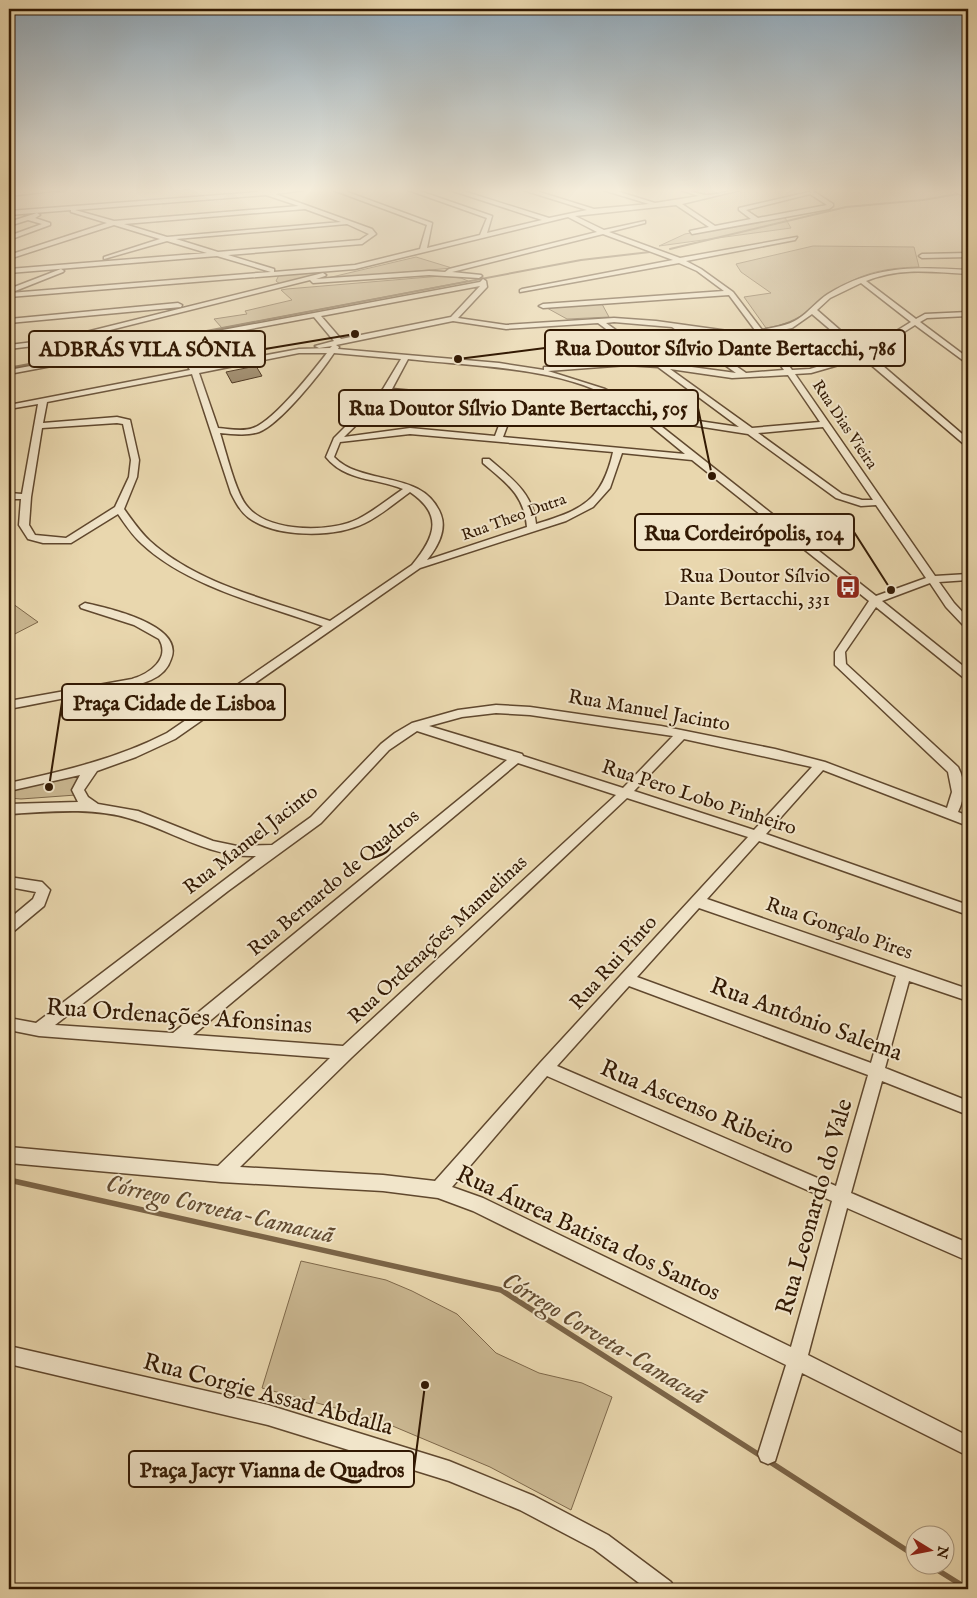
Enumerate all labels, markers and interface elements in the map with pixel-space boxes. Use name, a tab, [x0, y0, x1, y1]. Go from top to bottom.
callout: Rua Doutor Sílvio Dante Bertacchi, 786	[545, 330, 905, 366]
callout: ADBRÁS VILA SÔNIA	[29, 331, 265, 367]
text: ADBRÁS VILA SÔNIA	[38, 336, 257, 364]
text: Rua Doutor Sílvio Dante Bertacchi, 786	[555, 336, 896, 363]
street label: Rua Dias Vieira	[807, 377, 881, 473]
callout: Rua Doutor Sílvio Dante Bertacchi, 505	[339, 390, 698, 426]
text: Rua Doutor Sílvio Dante Bertacchi, 505	[348, 396, 688, 423]
street label: Rua Theo Dutra	[459, 490, 569, 546]
callout: Rua Cordeirópolis, 104	[635, 514, 854, 550]
text: Rua Cordeirópolis, 104	[644, 521, 845, 548]
place label: Rua Doutor Sílvio Dante Bertacchi, 331	[664, 564, 830, 612]
bus stop icon: Rua Doutor Sílvio Dante Bertacchi, 331	[835, 574, 861, 600]
callout: Praça Cidade de Lisboa	[62, 684, 285, 720]
street label: Rua Manuel Jacinto	[566, 684, 732, 738]
text: Praça Cidade de Lisboa	[73, 691, 276, 718]
street label: Rua Pero Lobo Pinheiro	[598, 755, 800, 841]
street label: Rua Manuel Jacinto	[179, 779, 324, 900]
street label: Rua Bernardo de Quadros	[243, 804, 425, 962]
street label: Rua Ordenações Manuelinas	[343, 850, 533, 1030]
street label: Rua Gonçalo Pires	[762, 892, 916, 966]
street label: Rua Rui Pinto	[565, 910, 663, 1016]
street label: Rua Antônio Salema	[706, 971, 907, 1069]
street label: Rua Ordenações Afonsinas	[45, 992, 313, 1042]
street label: Rua Ascenso Ribeiro	[595, 1053, 799, 1163]
street label: Rua Leonardo do Vale	[769, 1095, 861, 1319]
street label: Rua Áurea Batista dos Santos	[451, 1159, 725, 1309]
water label: Córrego Corveta-Camacuã	[103, 1168, 338, 1253]
water label: Córrego Corveta-Camacuã	[495, 1265, 713, 1414]
street label: Rua Corgie Assad Abdalla	[139, 1347, 397, 1444]
callout: Praça Jacyr Vianna de Quadros	[129, 1451, 414, 1487]
text: Praça Jacyr Vianna de Quadros	[140, 1458, 405, 1485]
north arrow	[904, 1526, 954, 1576]
text: N	[932, 1544, 952, 1560]

